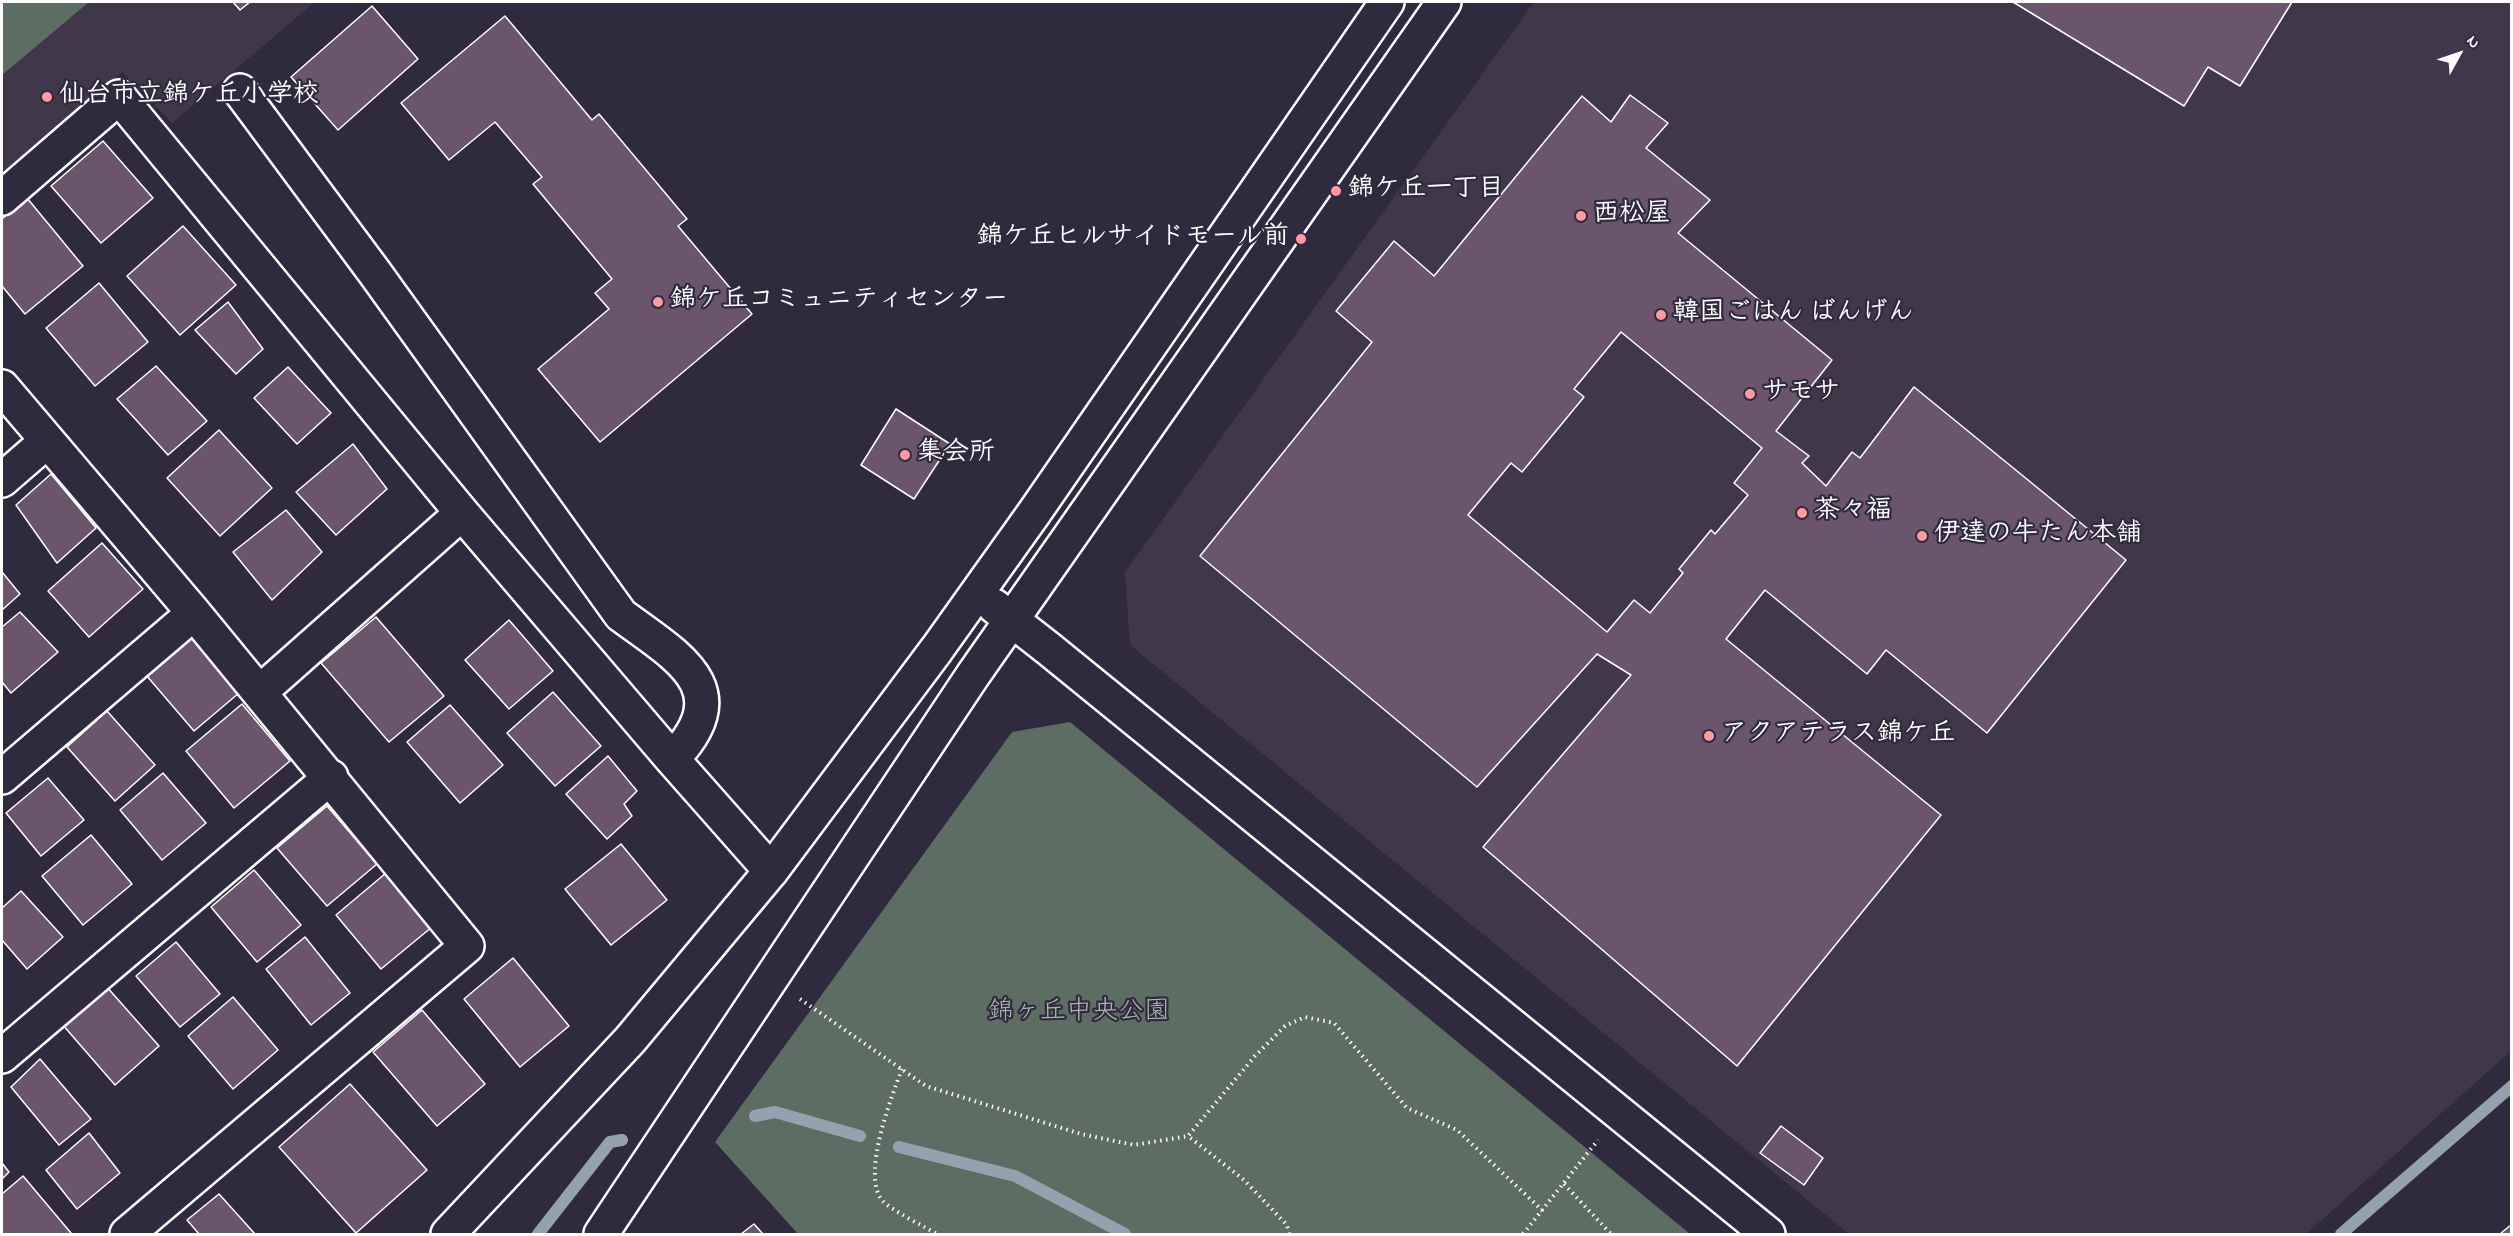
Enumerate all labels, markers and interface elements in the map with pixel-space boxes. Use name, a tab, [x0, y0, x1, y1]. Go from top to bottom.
north arrow	[2429, 24, 2489, 84]
text: N	[2460, 31, 2485, 54]
place label: 仙台市立錦ケ丘小学校	[59, 81, 319, 113]
marker: 仙台市立錦ケ丘小学校	[40, 90, 54, 104]
place label: 錦ケ丘一丁目	[1348, 175, 1504, 207]
marker: 錦ケ丘一丁目	[1329, 184, 1343, 198]
place label: 西松屋	[1593, 200, 1671, 232]
marker: 西松屋	[1574, 209, 1588, 223]
place label: 錦ケ丘ヒルサイドモール前	[977, 223, 1289, 255]
marker: 錦ケ丘ヒルサイドモール前	[1294, 232, 1308, 246]
place label: 錦ケ丘コミュニティセンター	[670, 286, 1008, 318]
marker: 錦ケ丘コミュニティセンター	[651, 295, 665, 309]
place label: 韓国ごはん ばんげん	[1673, 299, 1913, 331]
marker: 韓国ごはん ばんげん	[1654, 308, 1668, 322]
place label: サモサ	[1762, 378, 1840, 410]
marker: サモサ	[1743, 387, 1757, 401]
place label: 集会所	[917, 439, 995, 471]
marker: 集会所	[898, 448, 912, 462]
place label: 茶々福	[1814, 497, 1892, 529]
marker: 茶々福	[1795, 506, 1809, 520]
place label: 伊達の牛たん本舗	[1934, 520, 2142, 552]
marker: 伊達の牛たん本舗	[1915, 529, 1929, 543]
place label: アクアテラス錦ケ丘	[1721, 720, 1955, 752]
marker: アクアテラス錦ケ丘	[1702, 729, 1716, 743]
park label: 錦ヶ丘中央公園	[988, 998, 1170, 1030]

